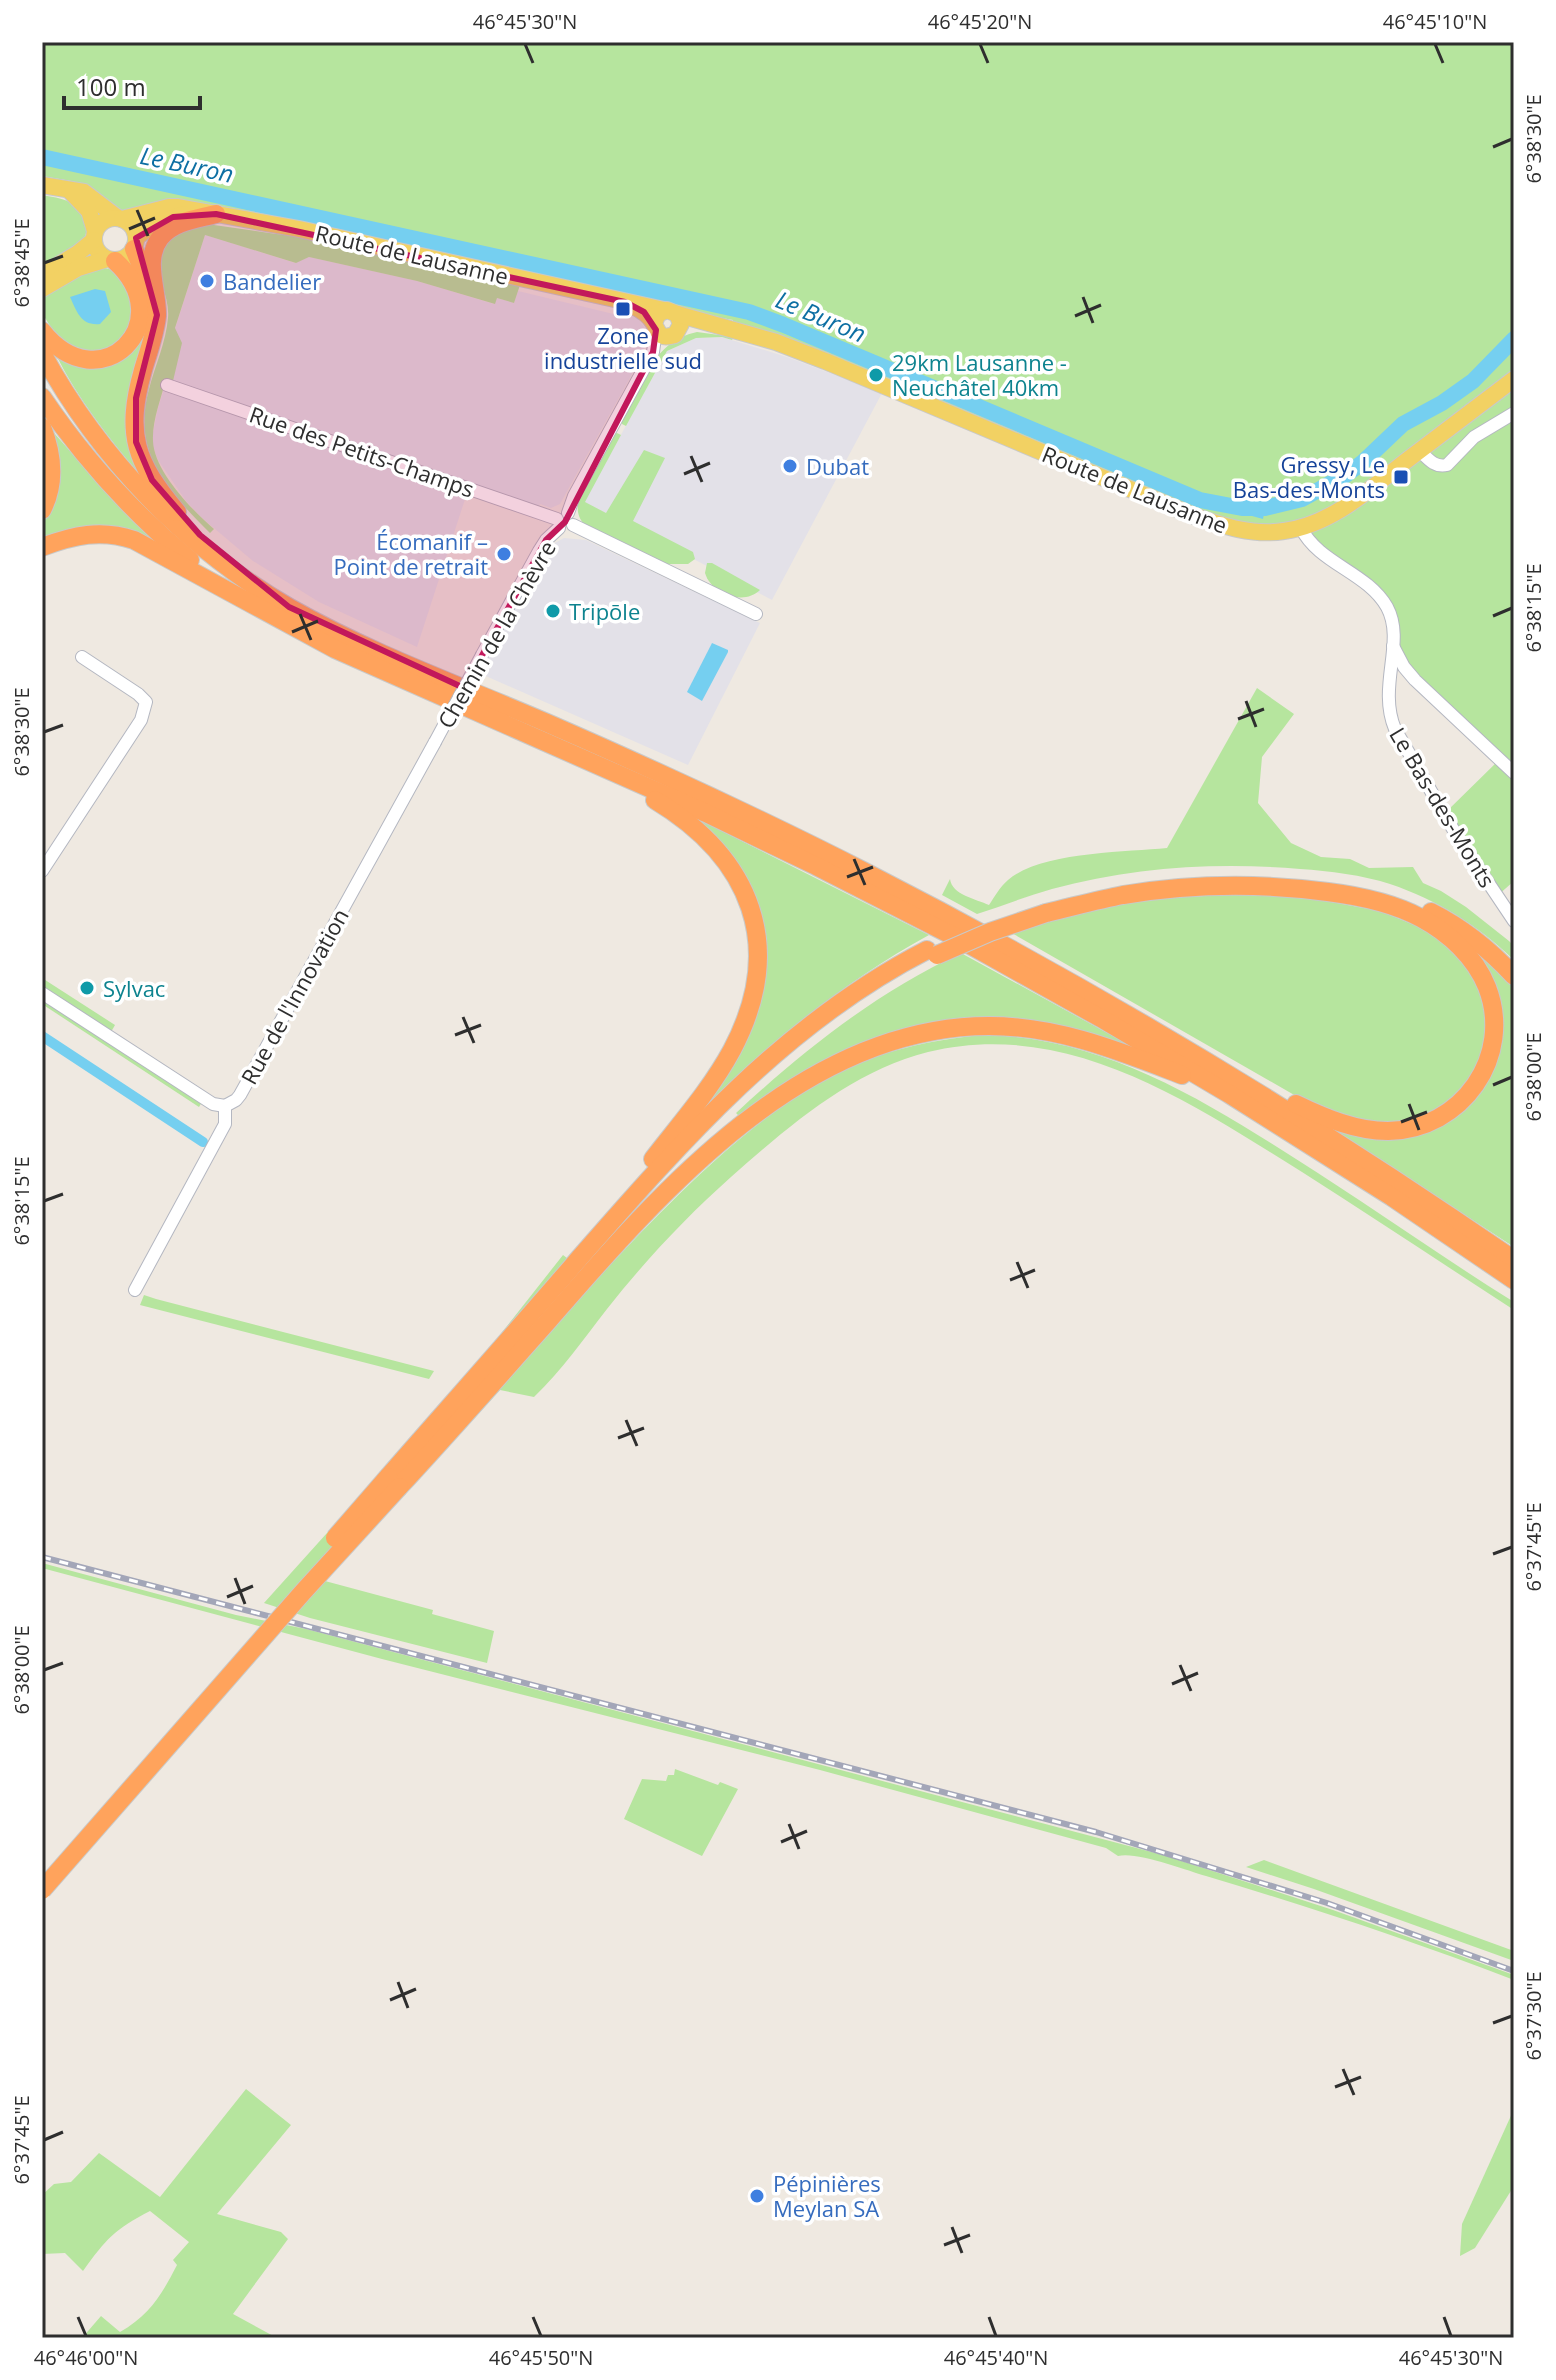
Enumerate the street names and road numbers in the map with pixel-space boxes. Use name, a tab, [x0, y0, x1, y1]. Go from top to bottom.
street label: Route de Lausanne	[313, 217, 511, 291]
street label: Rue des Petits-Champs	[246, 398, 478, 504]
street label: Route de Lausanne	[1038, 438, 1232, 540]
street label: Chemin de la Chèvre	[430, 535, 562, 733]
street label: Le Bas-des-Monts	[1383, 721, 1503, 893]
street label: Rue de l'Innovation	[233, 903, 355, 1089]

